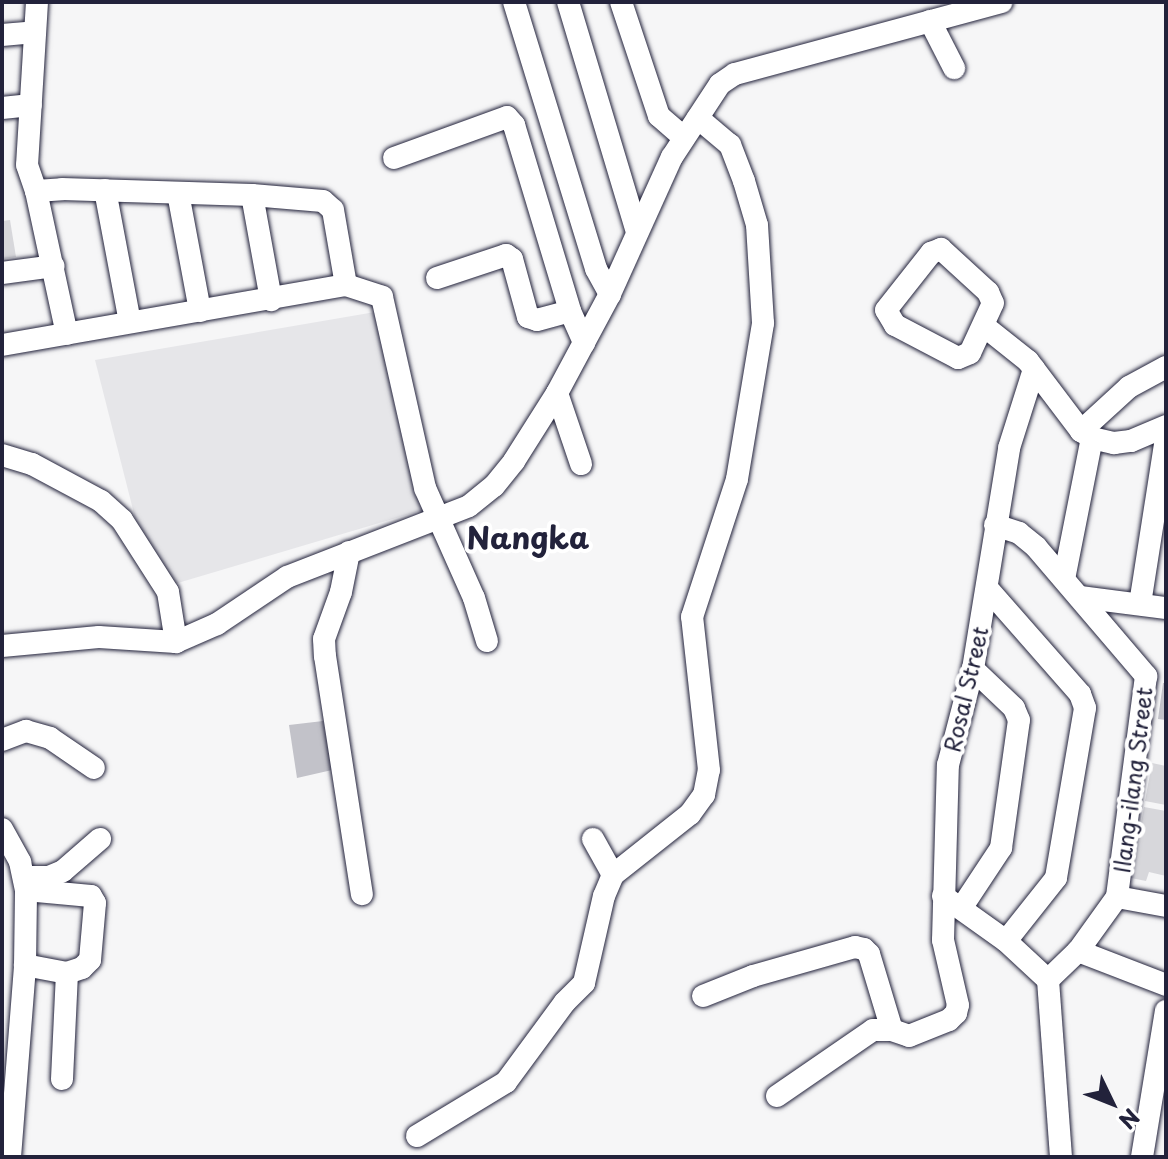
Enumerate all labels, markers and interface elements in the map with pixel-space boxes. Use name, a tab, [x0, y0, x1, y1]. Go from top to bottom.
district label: Nangka	[467, 519, 589, 555]
street label: Rosal Street	[938, 623, 992, 755]
street label: Ilang-ilang Street	[1108, 686, 1156, 874]
north arrow	[1072, 1063, 1152, 1143]
text: N	[1112, 1102, 1148, 1137]

